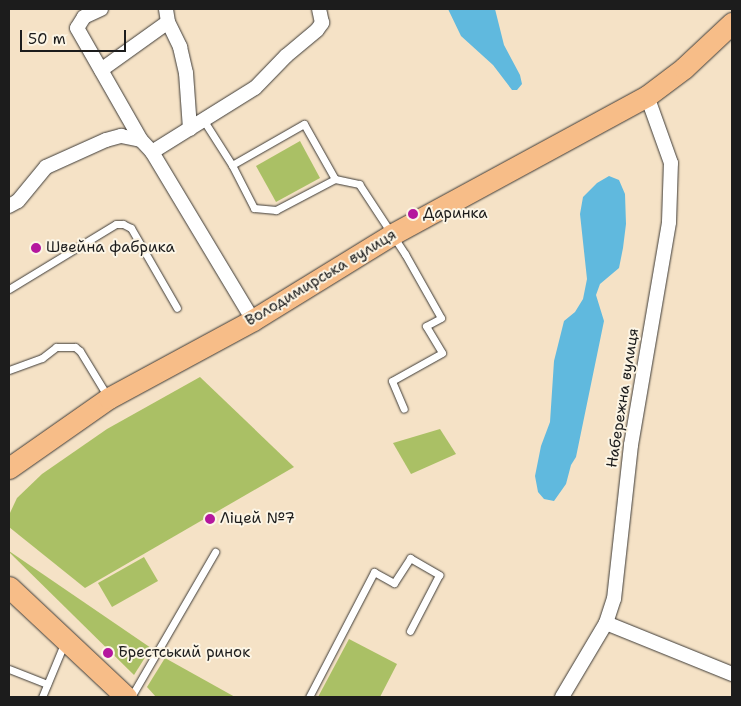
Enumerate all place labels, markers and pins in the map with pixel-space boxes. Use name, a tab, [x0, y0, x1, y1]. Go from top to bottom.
place label: Даринка	[423, 205, 488, 223]
marker: Даринка	[407, 208, 419, 220]
place label: Швейна фабрика	[46, 239, 175, 257]
marker: Швейна фабрика	[30, 242, 42, 254]
place label: Ліцей №7	[220, 510, 295, 528]
marker: Ліцей №7	[204, 513, 216, 525]
place label: Брестський ринок	[118, 644, 250, 662]
marker: Брестський ринок	[102, 647, 114, 659]

